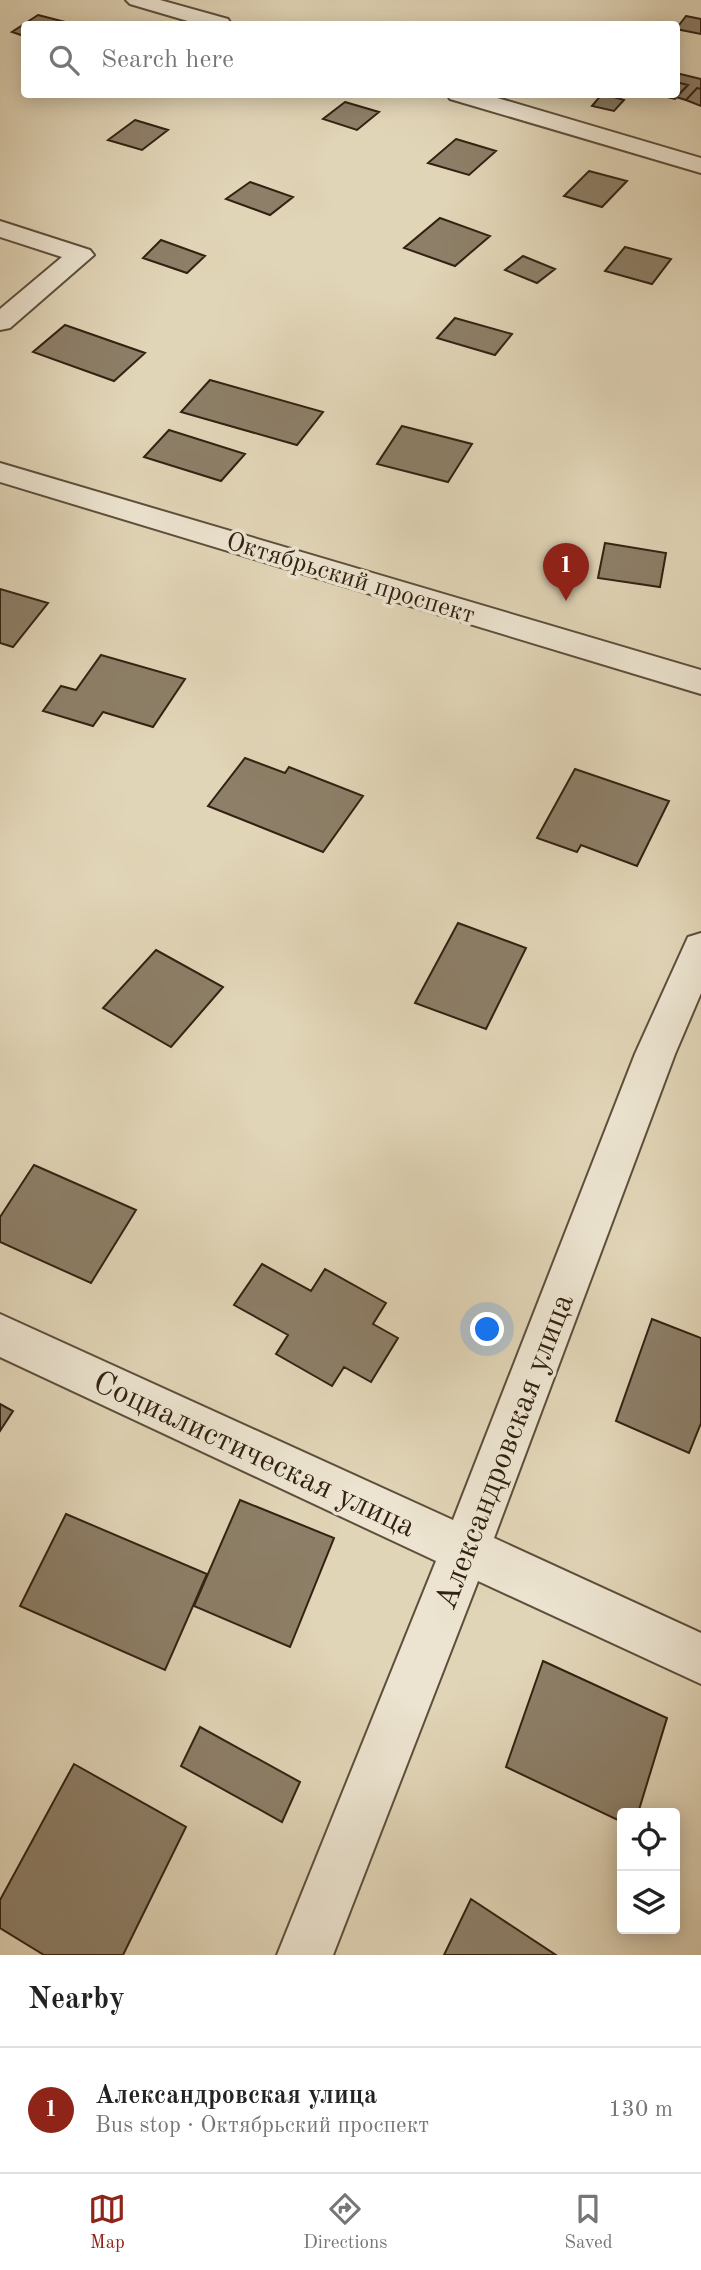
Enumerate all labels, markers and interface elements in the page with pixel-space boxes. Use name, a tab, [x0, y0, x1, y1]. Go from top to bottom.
search box	[21, 21, 680, 98]
icon: search	[45, 41, 83, 79]
text: Search here	[101, 47, 234, 73]
street label: Октябрьский проспект	[223, 529, 478, 629]
pin: 1	[543, 543, 589, 601]
street label: Александровская улица	[431, 1290, 581, 1614]
your location	[470, 1312, 504, 1346]
street label: Социалистическая улица	[88, 1367, 420, 1545]
map controls	[617, 1808, 680, 1934]
button: locate	[617, 1808, 680, 1871]
button: layers	[617, 1871, 680, 1934]
text: Nearby	[28, 1985, 125, 2015]
text: Александровская улица	[95, 2083, 377, 2109]
text: 1	[44, 2098, 58, 2121]
text: 130 m	[608, 2098, 673, 2121]
text: Bus stop · Октябрьский проспект	[95, 2114, 429, 2137]
tab: Map	[88, 2190, 126, 2255]
tab: Directions	[303, 2190, 388, 2255]
tab: Saved	[564, 2190, 613, 2255]

